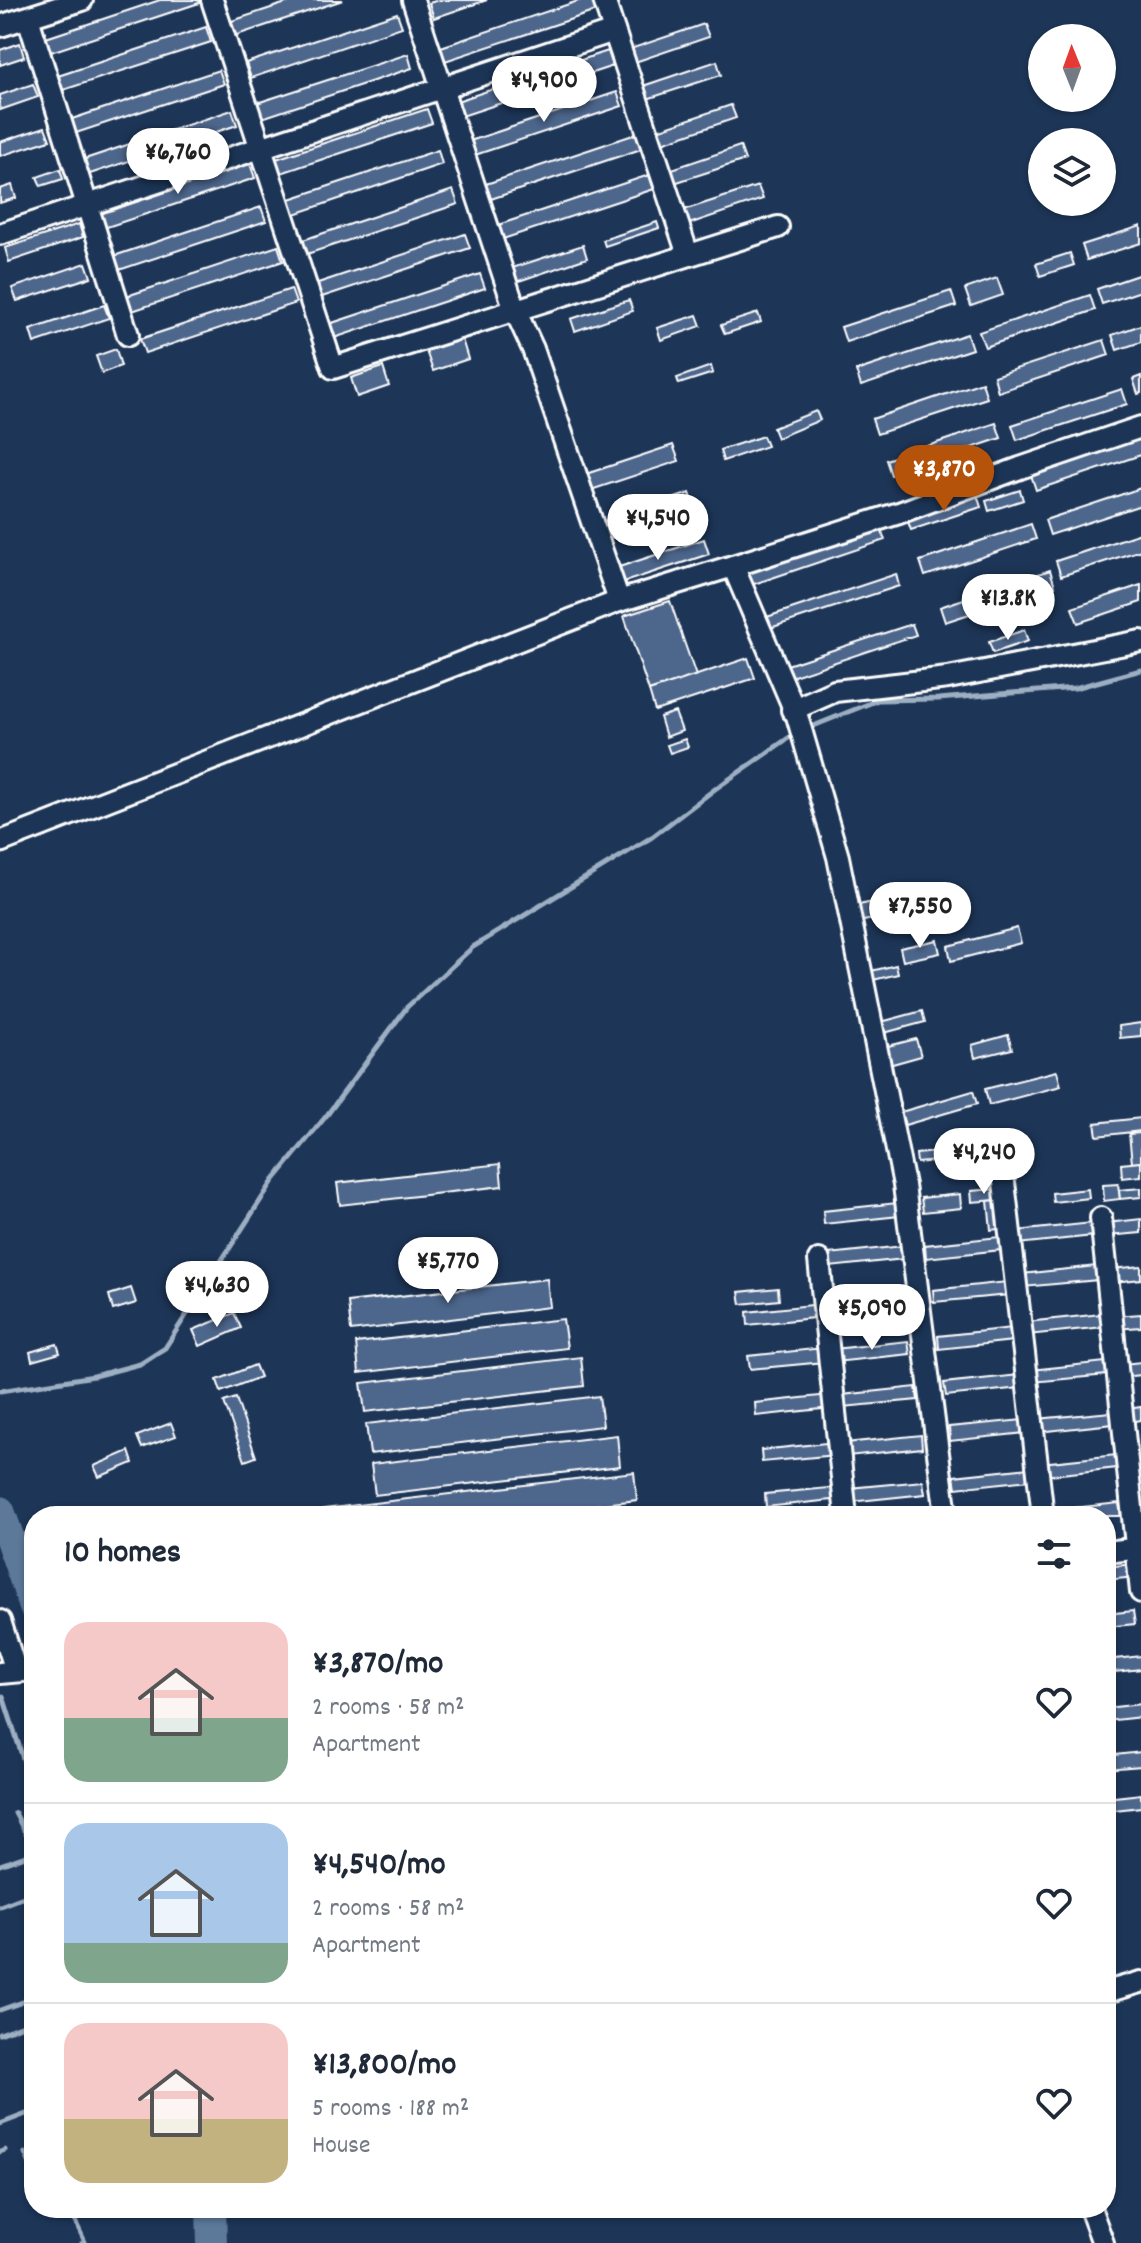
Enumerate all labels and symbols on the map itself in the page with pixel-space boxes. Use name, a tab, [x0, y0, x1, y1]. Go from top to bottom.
north arrow	[1028, 24, 1116, 112]
pin: ¥4,900	[479, 56, 609, 124]
pin: ¥6,760	[113, 128, 243, 196]
pin: ¥3,870	[879, 445, 1009, 513]
pin: ¥4,540	[593, 494, 723, 562]
pin: ¥13.8K	[943, 574, 1073, 642]
pin: ¥7,550	[855, 882, 985, 950]
pin: ¥4,240	[919, 1128, 1049, 1196]
pin: ¥5,770	[383, 1237, 513, 1305]
pin: ¥4,630	[152, 1261, 282, 1329]
pin: ¥5,090	[807, 1284, 937, 1352]

